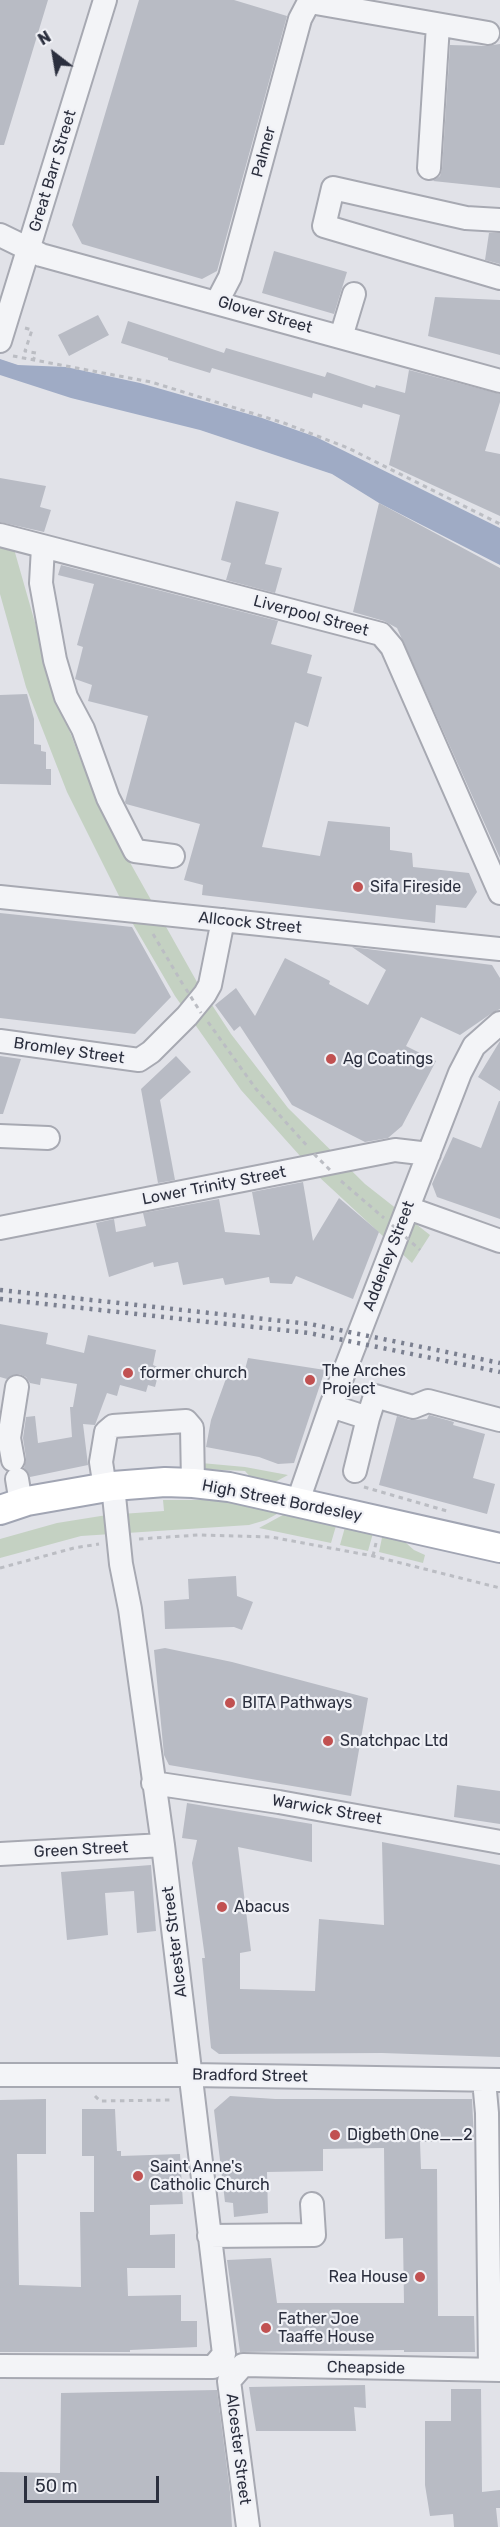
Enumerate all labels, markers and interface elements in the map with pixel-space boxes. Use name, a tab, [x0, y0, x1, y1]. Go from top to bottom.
north arrow	[24, 24, 84, 84]
text: N	[35, 27, 54, 49]
street label: Great Barr Street	[25, 108, 81, 234]
street label: Palmer	[248, 124, 280, 180]
street label: Glover Street	[216, 292, 314, 338]
street label: Liverpool Street	[251, 591, 371, 641]
place label: Sifa Fireside	[370, 877, 461, 897]
marker: Sifa Fireside	[351, 880, 365, 894]
street label: Allcock Street	[197, 908, 303, 938]
street label: Bromley Street	[12, 1034, 126, 1068]
place label: Ag Coatings	[343, 1049, 433, 1069]
marker: Ag Coatings	[324, 1052, 338, 1066]
street label: Lower Trinity Street	[140, 1163, 288, 1209]
street label: Adderley Street	[359, 1198, 419, 1314]
place label: The Arches Project	[322, 1361, 406, 1399]
place label: former church	[140, 1363, 247, 1383]
marker: former church	[121, 1366, 135, 1380]
marker: The Arches Project	[303, 1373, 317, 1387]
street label: High Street Bordesley	[200, 1476, 364, 1526]
place label: BITA Pathways	[242, 1693, 353, 1713]
marker: BITA Pathways	[223, 1696, 237, 1710]
place label: Snatchpac Ltd	[340, 1731, 448, 1751]
marker: Snatchpac Ltd	[321, 1734, 335, 1748]
street label: Warwick Street	[271, 1791, 383, 1829]
street label: Green Street	[33, 1838, 129, 1862]
street label: Alcester Street	[159, 1885, 191, 1999]
place label: Abacus	[234, 1897, 290, 1917]
marker: Abacus	[215, 1900, 229, 1914]
street label: Bradford Street	[192, 2065, 308, 2087]
place label: Digbeth One__2	[347, 2125, 473, 2145]
marker: Digbeth One__2	[328, 2128, 342, 2142]
place label: Saint Anne's Catholic Church	[150, 2157, 270, 2195]
marker: Saint Anne's Catholic Church	[131, 2169, 145, 2183]
place label: Rea House	[329, 2267, 408, 2287]
marker: Rea House	[413, 2270, 427, 2284]
place label: Father Joe Taaffe House	[278, 2309, 375, 2347]
marker: Father Joe Taaffe House	[259, 2321, 273, 2335]
street label: Cheapside	[327, 2358, 405, 2378]
street label: Alcester Street	[222, 2392, 254, 2506]
scale bar	[27, 2464, 162, 2502]
text: 50 m	[35, 2475, 78, 2497]

